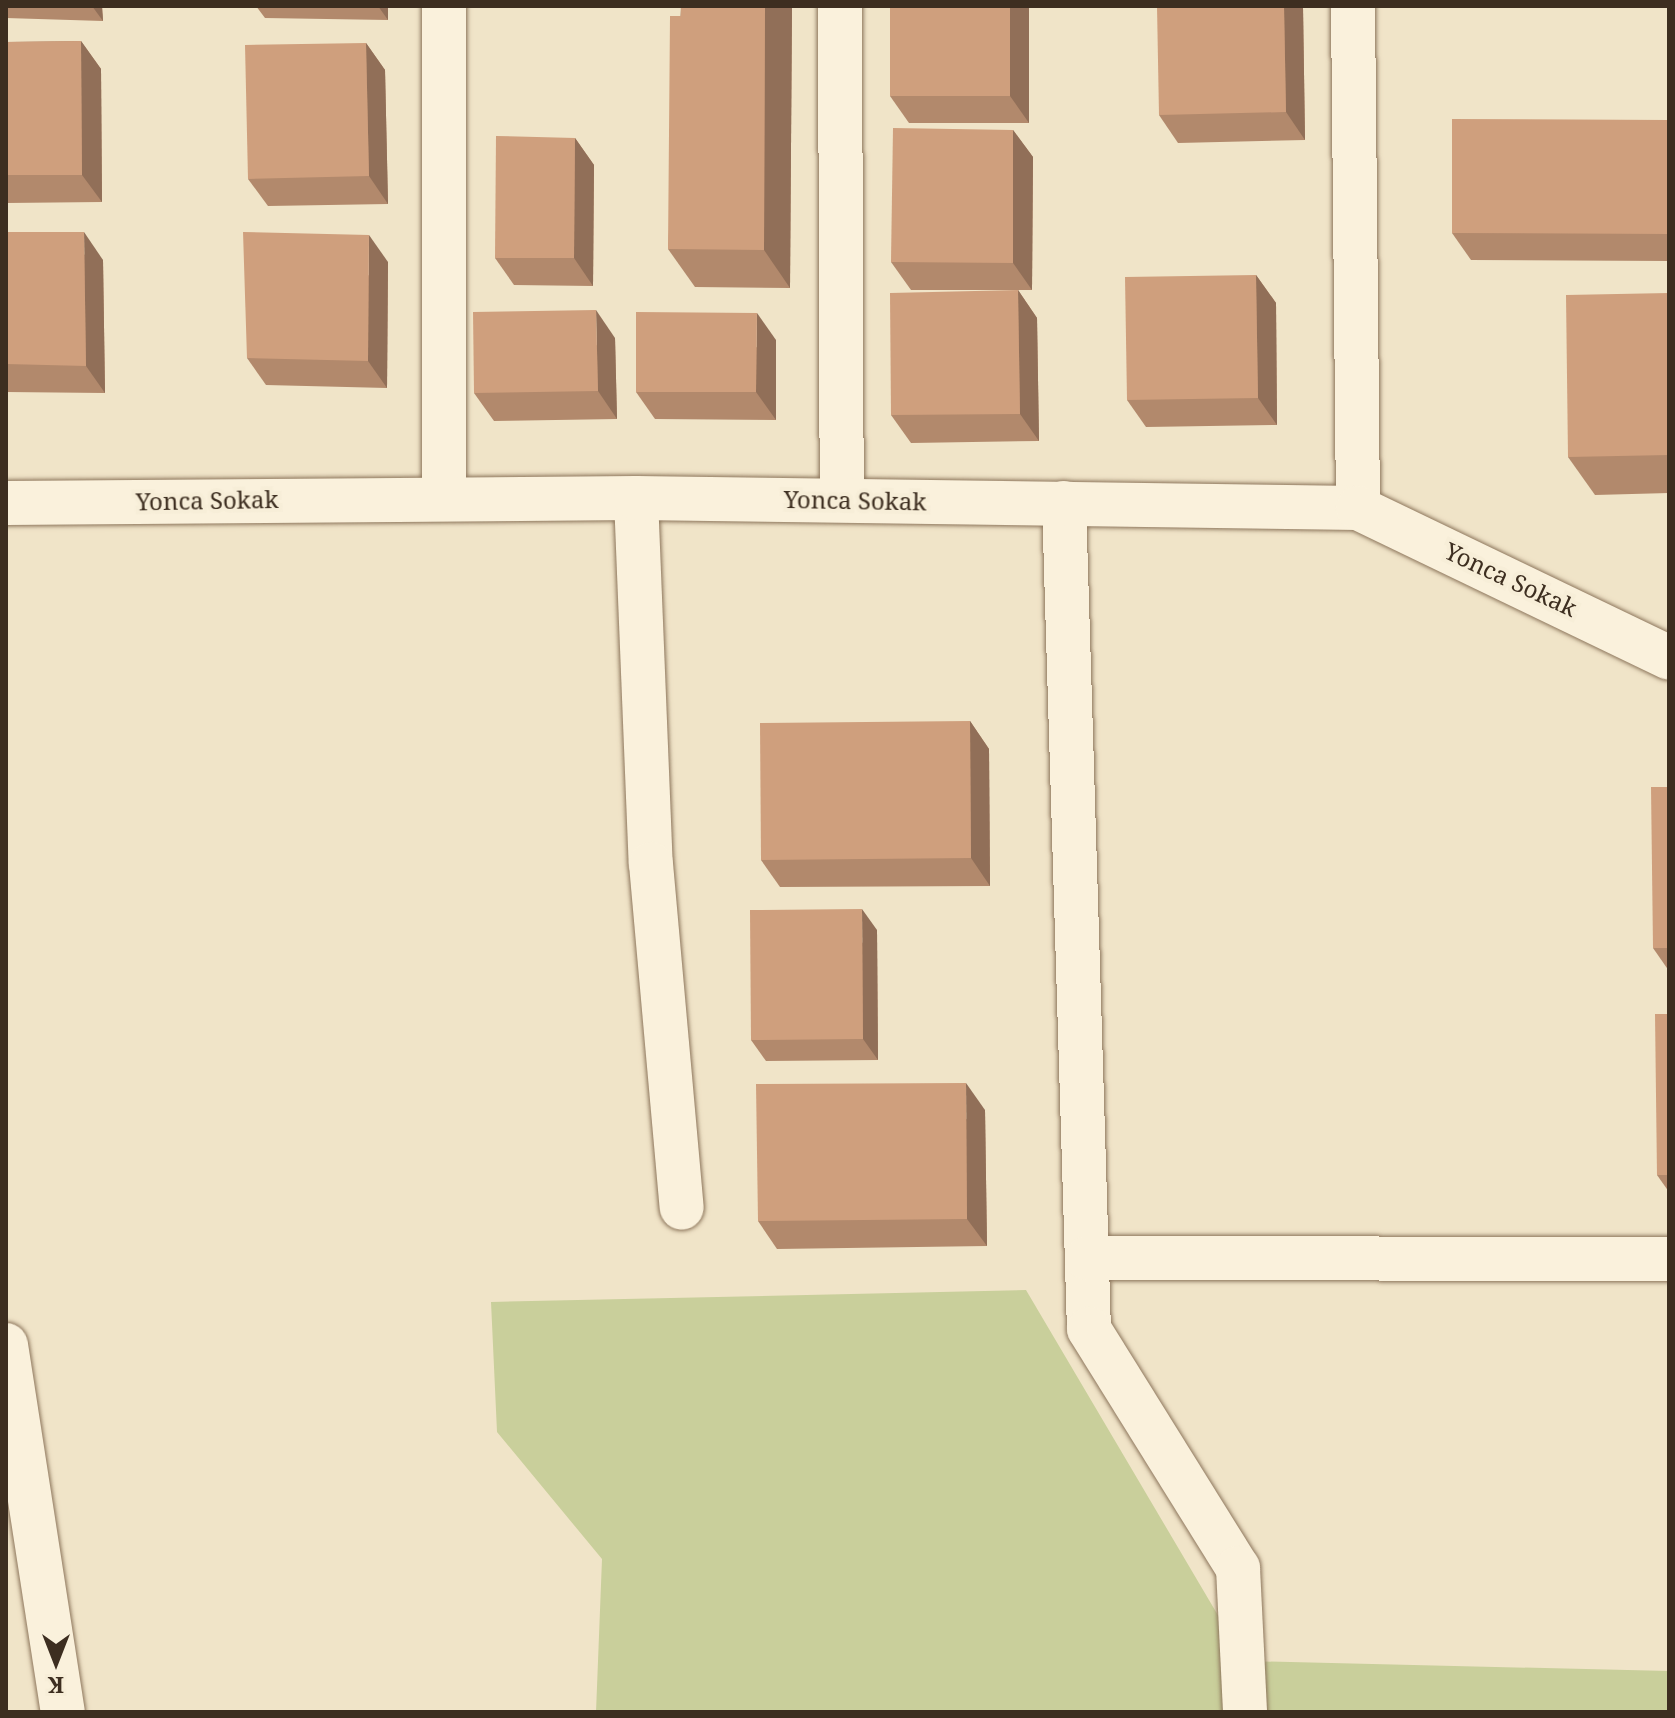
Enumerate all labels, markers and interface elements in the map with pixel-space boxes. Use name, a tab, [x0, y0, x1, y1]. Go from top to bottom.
street label: Yonca Sokak	[135, 484, 279, 516]
street label: Yonca Sokak	[783, 484, 927, 516]
street label: Yonca Sokak	[1440, 536, 1582, 622]
north arrow	[16, 1622, 96, 1702]
text: K	[48, 1671, 64, 1701]

